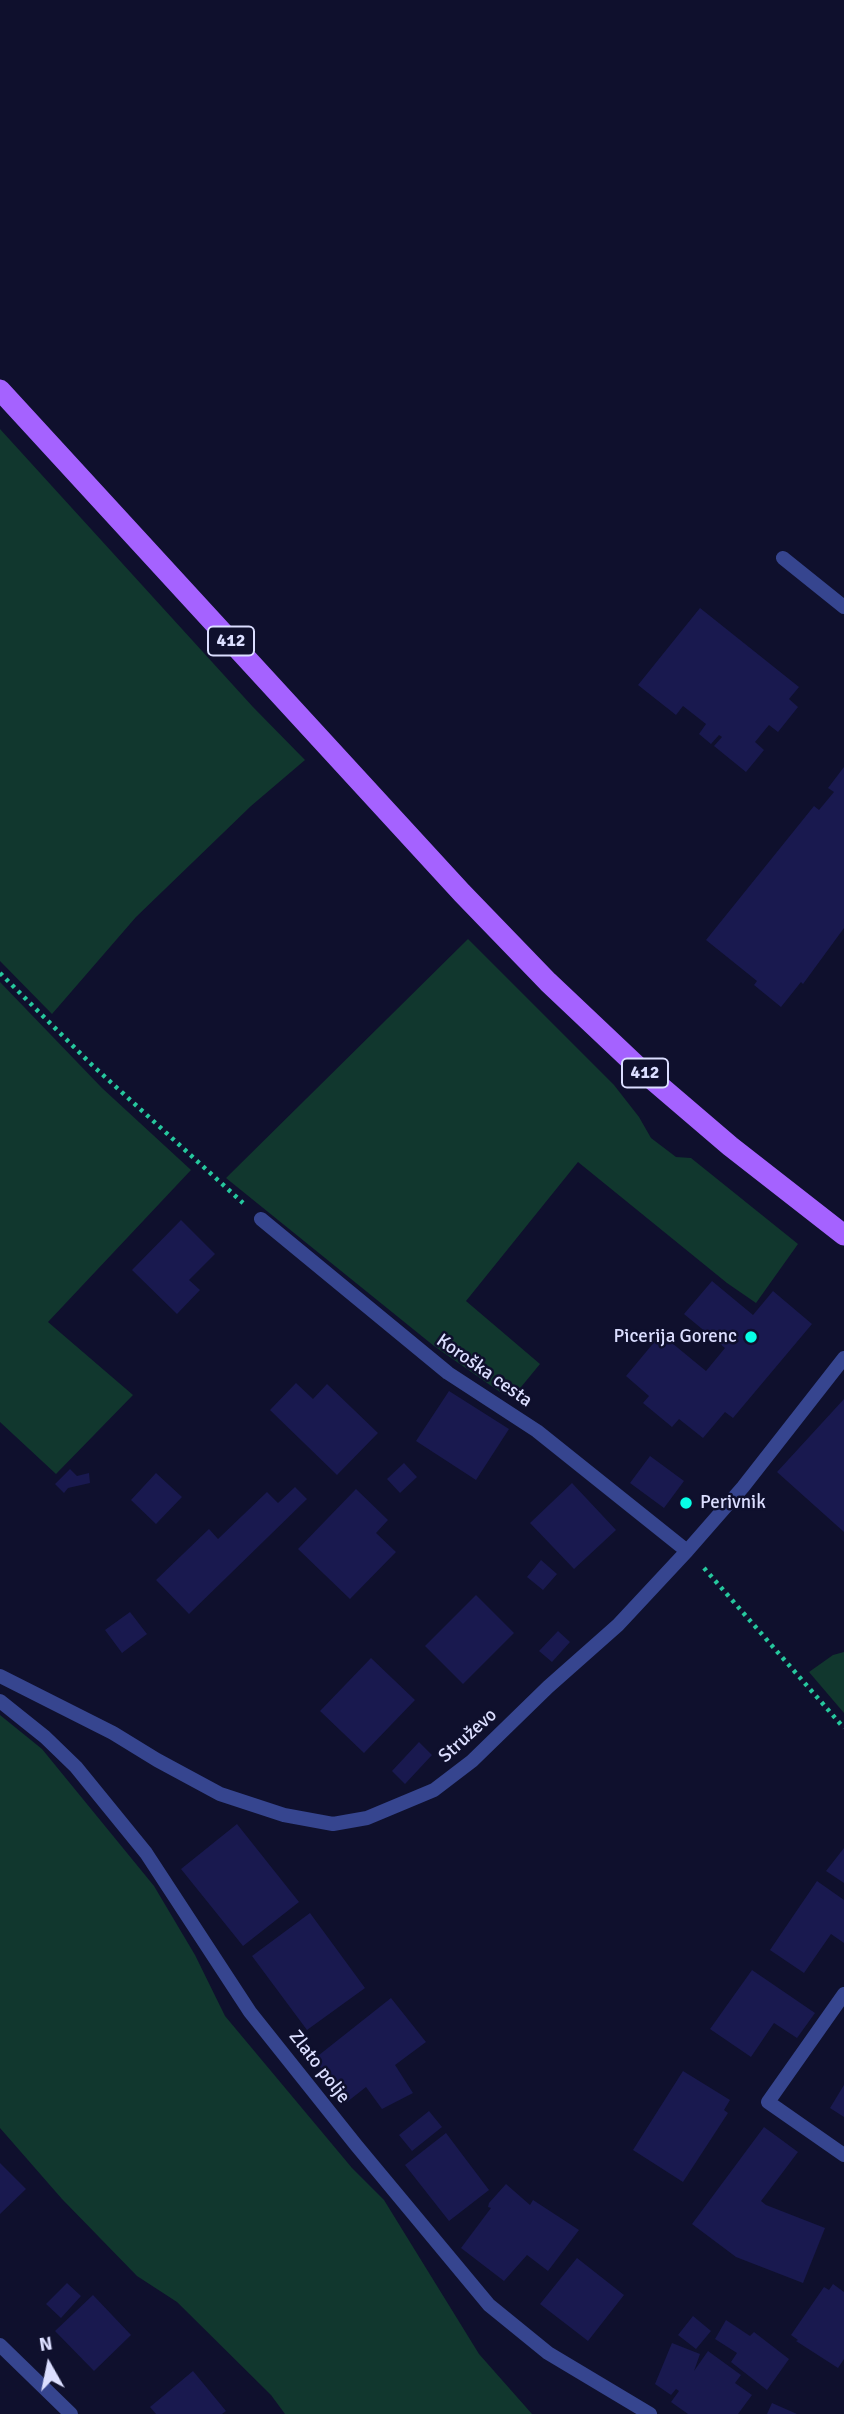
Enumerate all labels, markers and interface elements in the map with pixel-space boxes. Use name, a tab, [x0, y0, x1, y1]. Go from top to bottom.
road number: 412	[208, 626, 254, 656]
road number: 412	[622, 1058, 668, 1088]
place label: Picerija Gorenc	[614, 1326, 737, 1348]
marker: Picerija Gorenc	[743, 1329, 759, 1345]
street label: Koroška cesta	[432, 1330, 536, 1412]
place label: Perivnik	[700, 1492, 766, 1514]
marker: Perivnik	[678, 1495, 694, 1511]
street label: Struževo	[434, 1704, 502, 1768]
street label: Zlato polje	[283, 2026, 355, 2108]
north arrow	[14, 2330, 84, 2400]
text: N	[37, 2331, 54, 2357]

